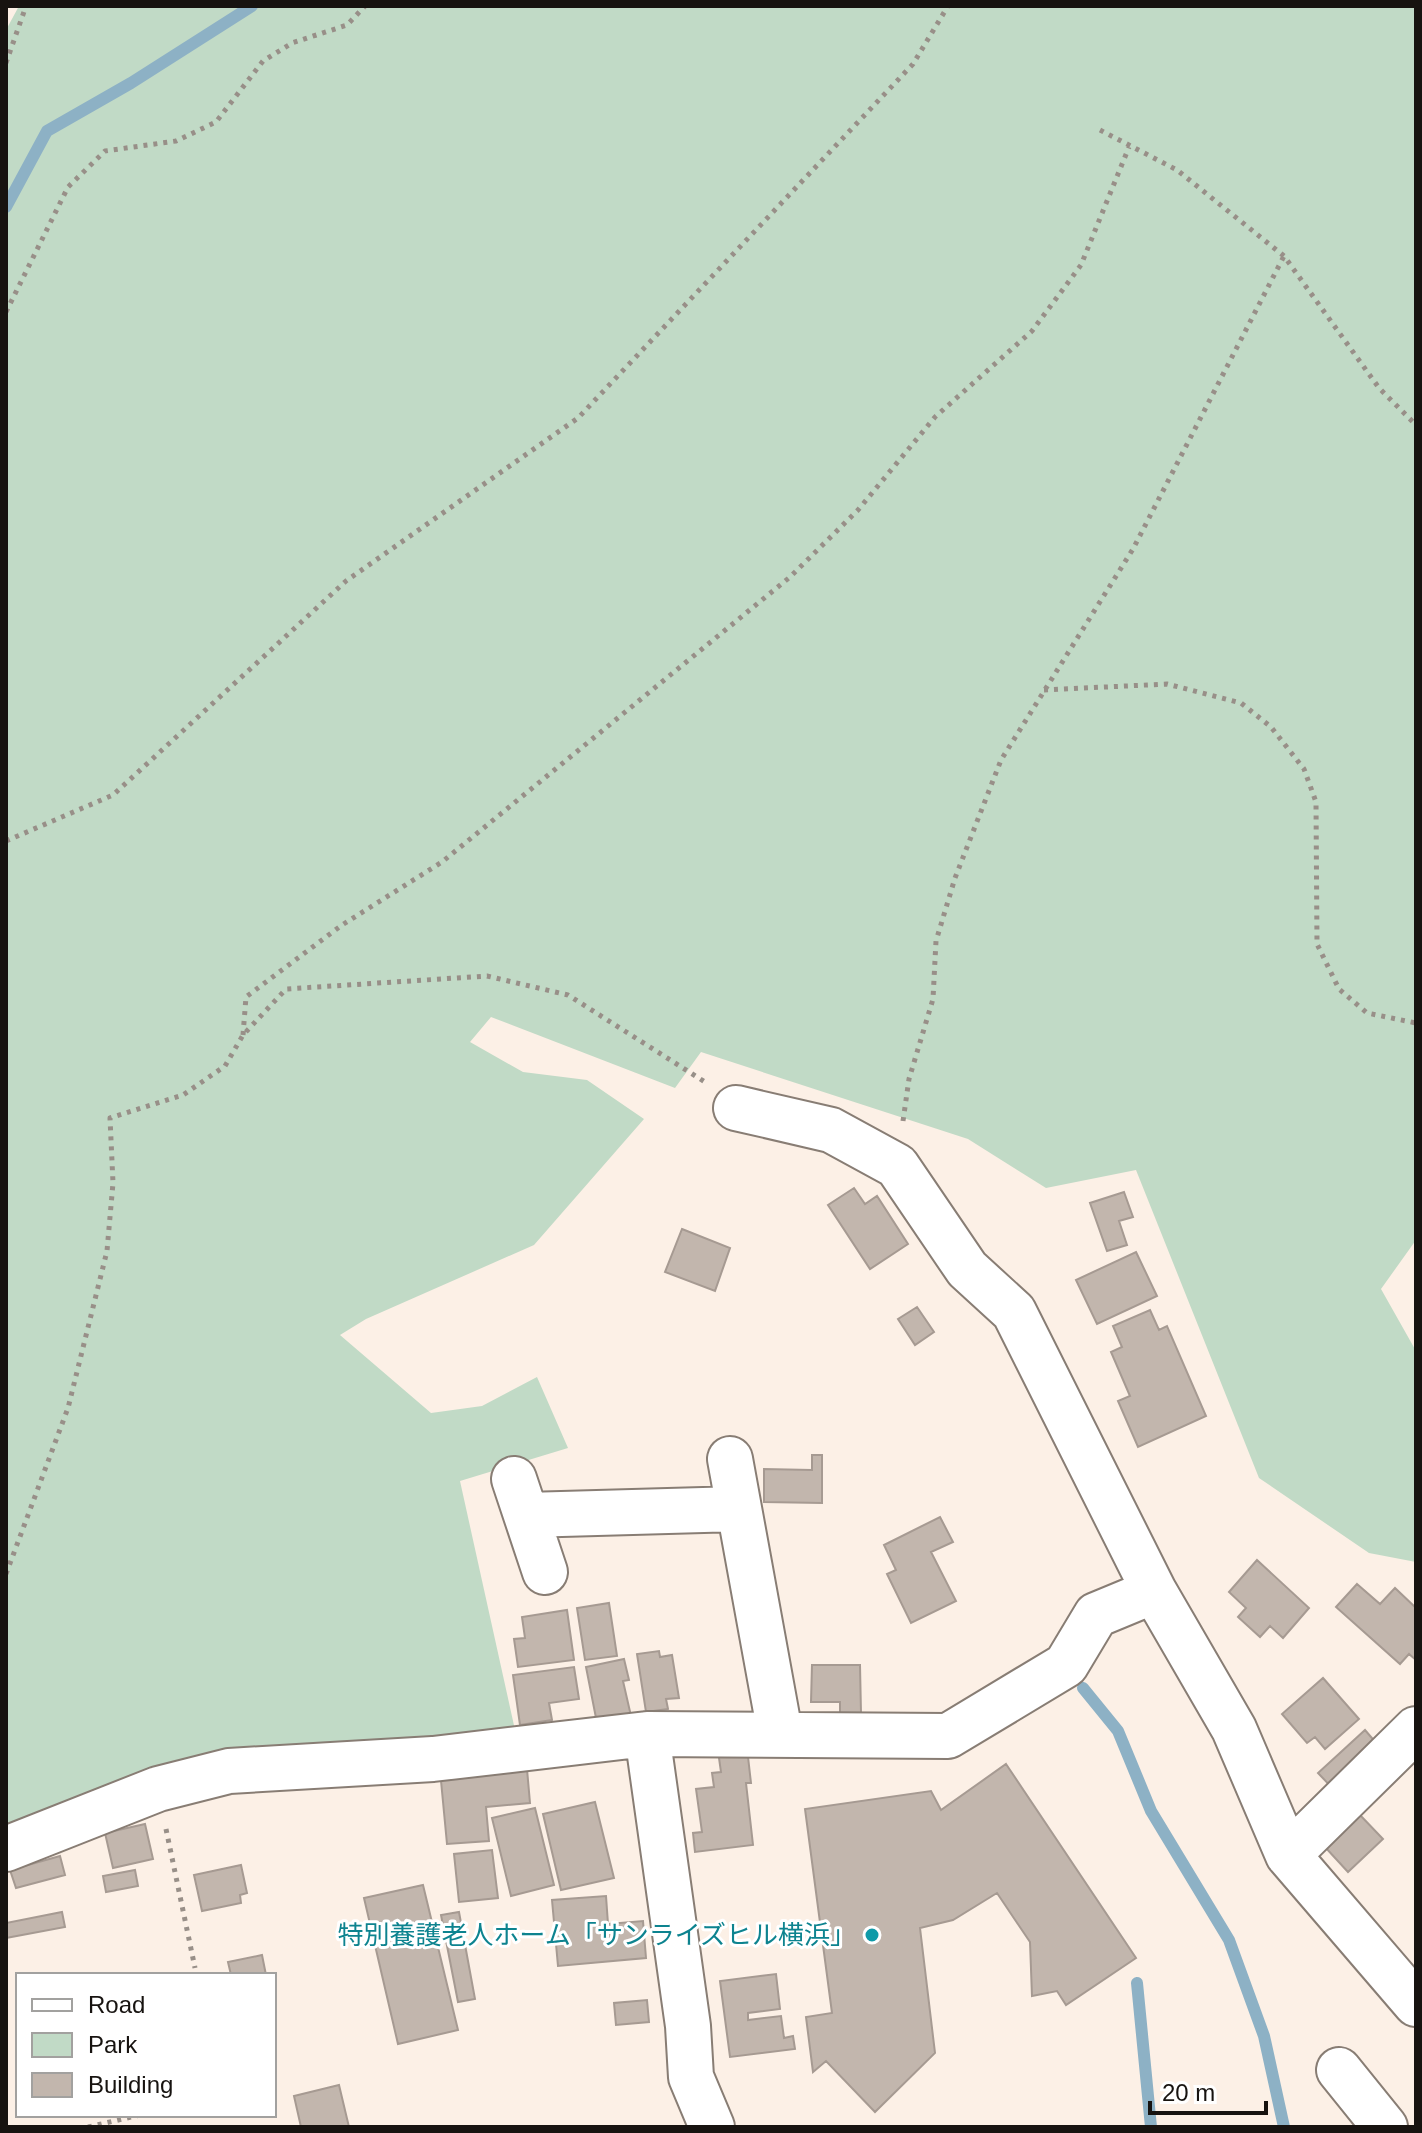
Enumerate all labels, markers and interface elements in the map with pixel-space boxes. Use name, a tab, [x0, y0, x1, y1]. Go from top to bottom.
place label: 特別養護老人ホーム「サンライズヒル横浜」	[338, 1920, 856, 1950]
marker: 特別養護老人ホーム「サンライズヒル横浜」	[863, 1926, 881, 1944]
legend	[16, 1973, 276, 2117]
text: Road	[88, 1991, 145, 2018]
text: Park	[88, 2031, 138, 2058]
scale bar	[1150, 2065, 1266, 2115]
text: Building	[88, 2071, 173, 2098]
text: 20 m	[1162, 2079, 1215, 2106]

